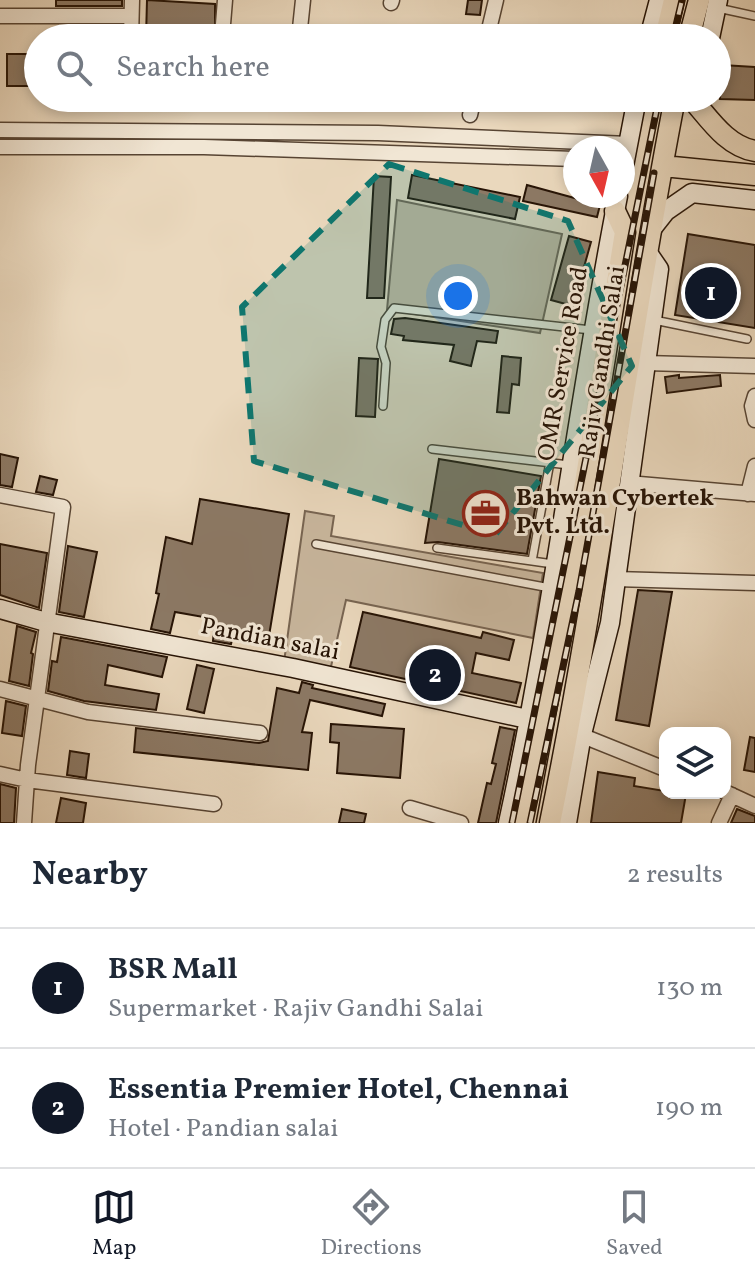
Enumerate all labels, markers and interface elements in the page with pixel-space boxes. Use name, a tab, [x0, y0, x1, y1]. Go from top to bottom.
search box	[24, 24, 731, 112]
icon: search	[52, 46, 96, 90]
text: Search here	[116, 47, 270, 89]
north arrow	[563, 136, 635, 208]
street label: Rajiv Gandhi Salai	[571, 263, 635, 461]
pin: 1	[685, 263, 737, 323]
street label: OMR Service Road	[530, 264, 598, 464]
your location	[438, 276, 478, 316]
place label: Bahwan Cybertek Pvt. Ltd.	[516, 482, 715, 544]
office icon: Bahwan Cybertek Pvt. Ltd.	[461, 489, 509, 537]
street label: Pandian salai	[198, 610, 342, 670]
pin: 2	[409, 645, 461, 705]
map controls	[659, 727, 731, 799]
button: layers	[659, 727, 731, 799]
text: Nearby	[32, 852, 148, 899]
text: 2 results	[627, 857, 723, 893]
text: BSR Mall	[108, 949, 238, 991]
text: 1	[53, 970, 63, 1006]
text: 130 m	[656, 970, 723, 1006]
text: Supermarket · Rajiv Gandhi Salai	[108, 991, 483, 1027]
text: Essentia Premier Hotel, Chennai	[108, 1069, 569, 1111]
text: 2	[51, 1090, 65, 1126]
text: 190 m	[655, 1090, 723, 1126]
text: Hotel · Pandian salai	[108, 1111, 338, 1147]
tab: Map	[92, 1185, 136, 1264]
tab: Directions	[321, 1185, 422, 1264]
tab: Saved	[606, 1185, 663, 1264]

